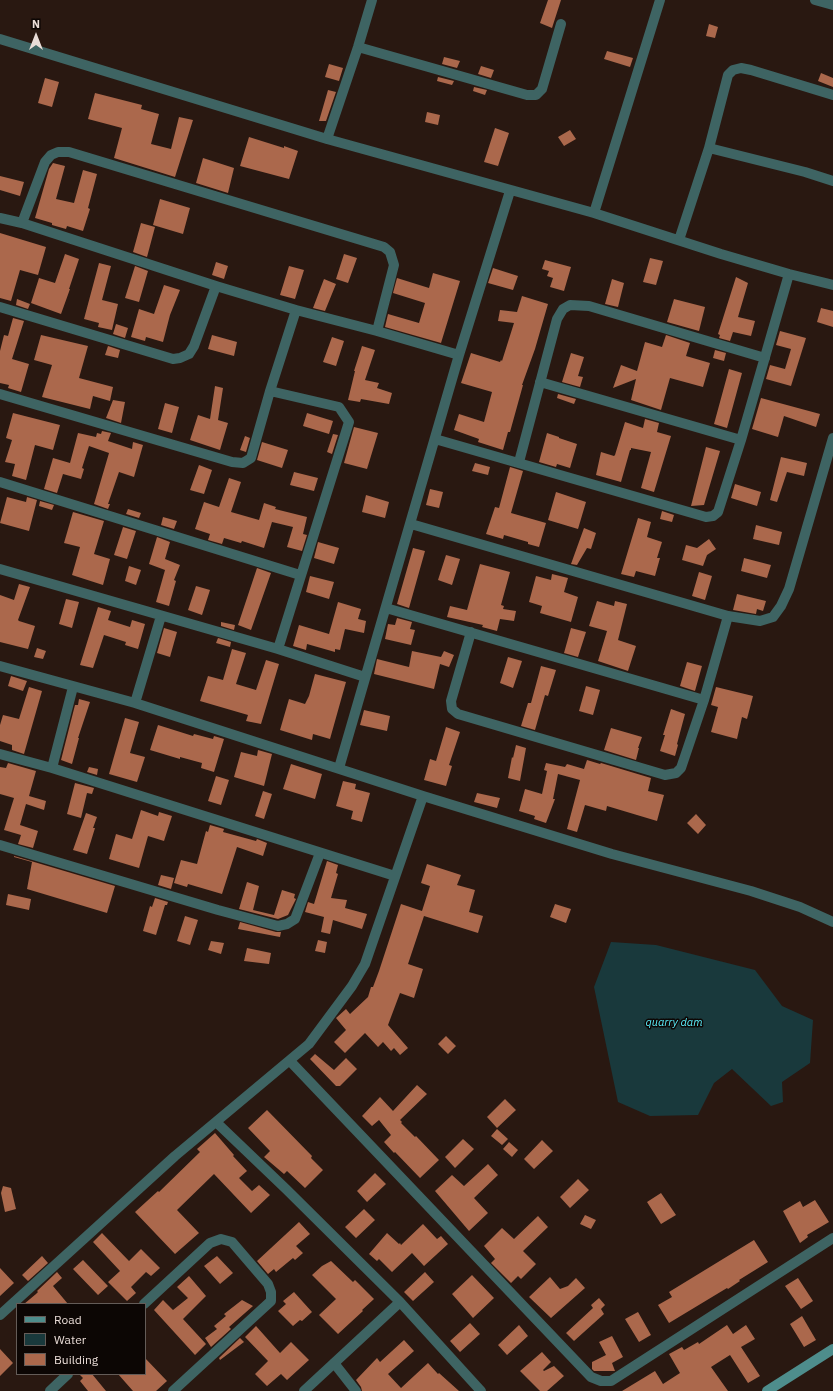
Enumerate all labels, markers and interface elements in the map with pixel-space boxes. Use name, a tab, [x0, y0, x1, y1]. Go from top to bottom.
north arrow	[16, 16, 56, 56]
text: N	[32, 17, 40, 31]
water label: quarry dam	[645, 1016, 703, 1030]
legend	[16, 1303, 146, 1375]
text: Road	[54, 1312, 82, 1327]
text: Water	[54, 1332, 86, 1347]
text: Building	[54, 1352, 98, 1367]

